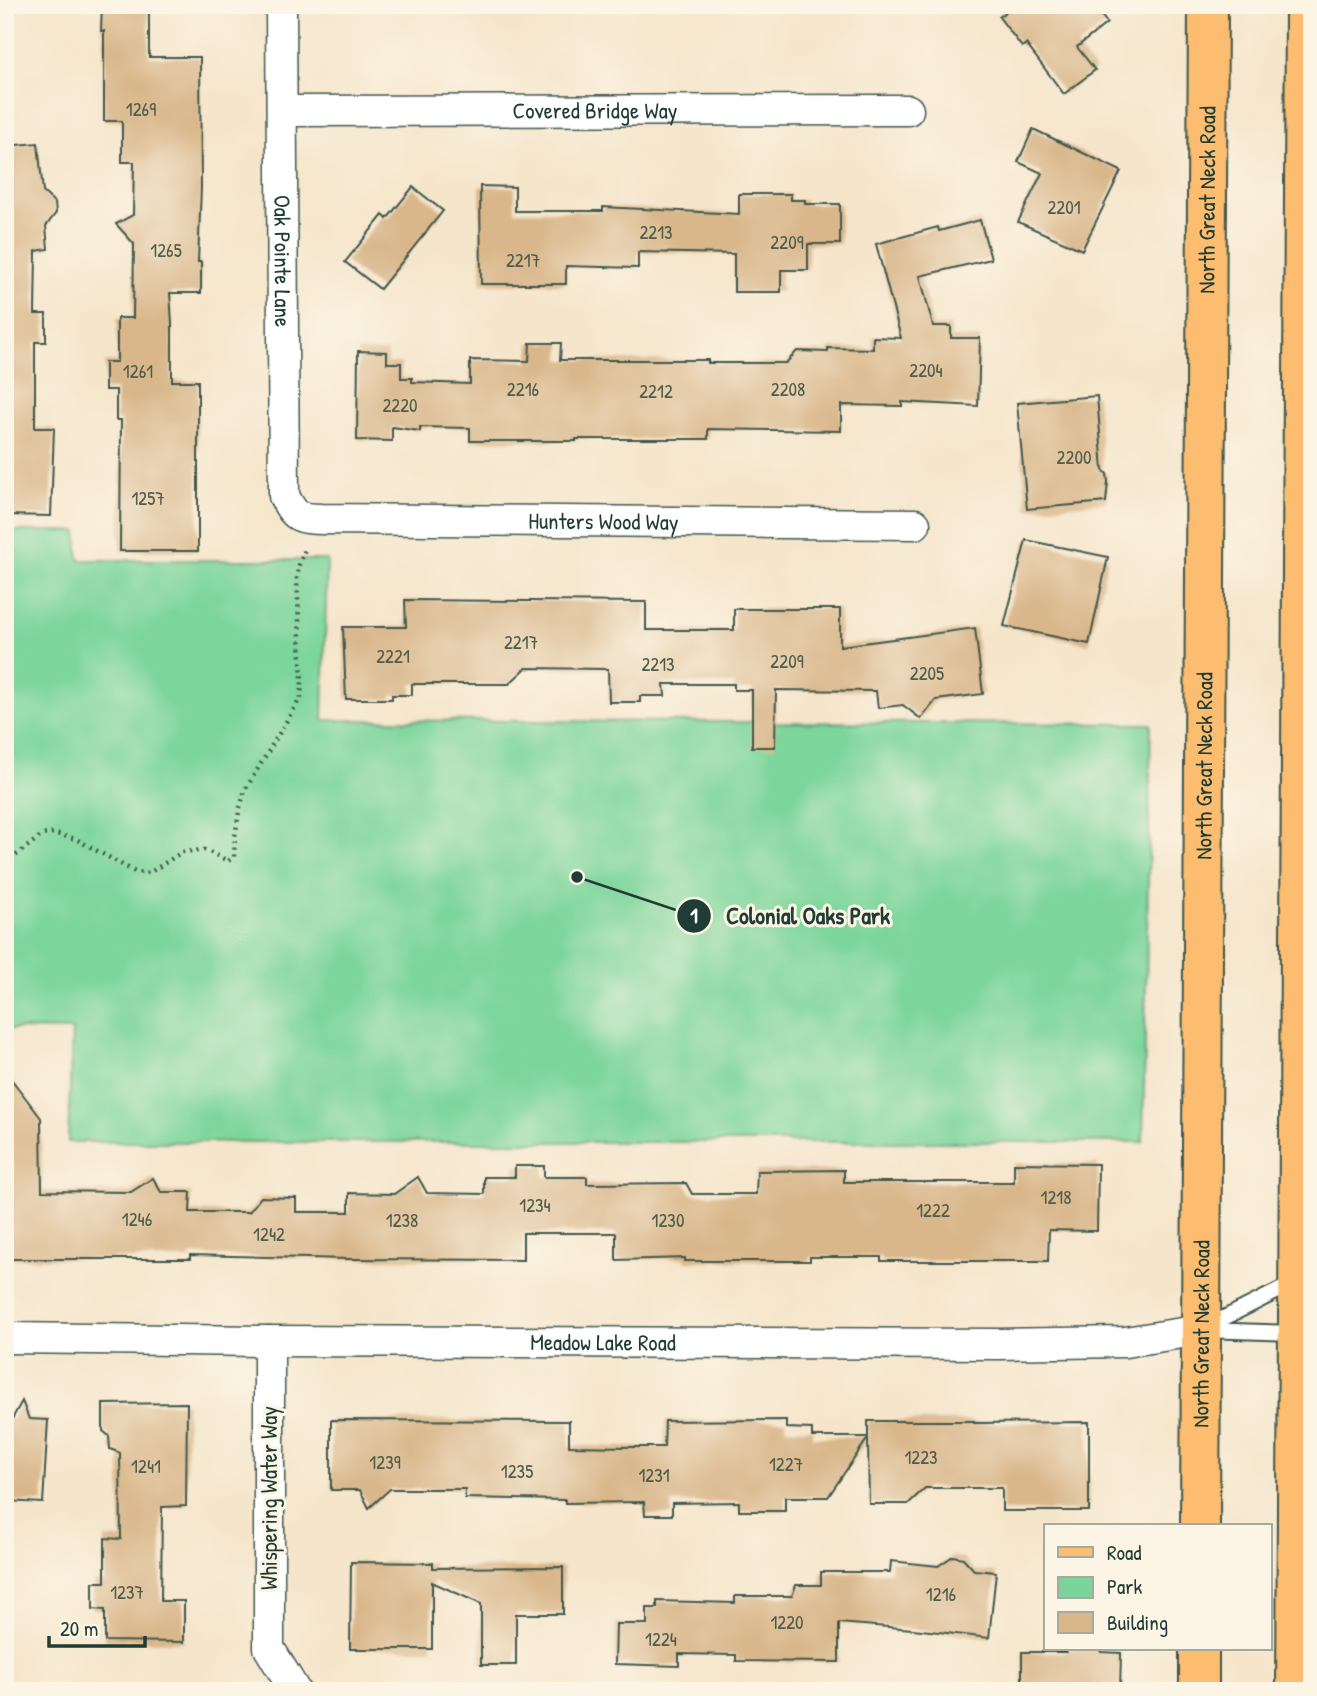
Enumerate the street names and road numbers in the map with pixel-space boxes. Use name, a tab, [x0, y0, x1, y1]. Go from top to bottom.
street label: Covered Bridge Way	[513, 94, 678, 126]
street label: North Great Neck Road	[1190, 106, 1222, 294]
street label: Oak Pointe Lane	[267, 195, 299, 327]
street label: Hunters Wood Way	[528, 505, 679, 537]
street label: North Great Neck Road	[1188, 672, 1219, 860]
street label: North Great Neck Road	[1185, 1240, 1217, 1428]
street label: Meadow Lake Road	[530, 1326, 676, 1358]
street label: Whispering Water Way	[253, 1406, 284, 1590]

